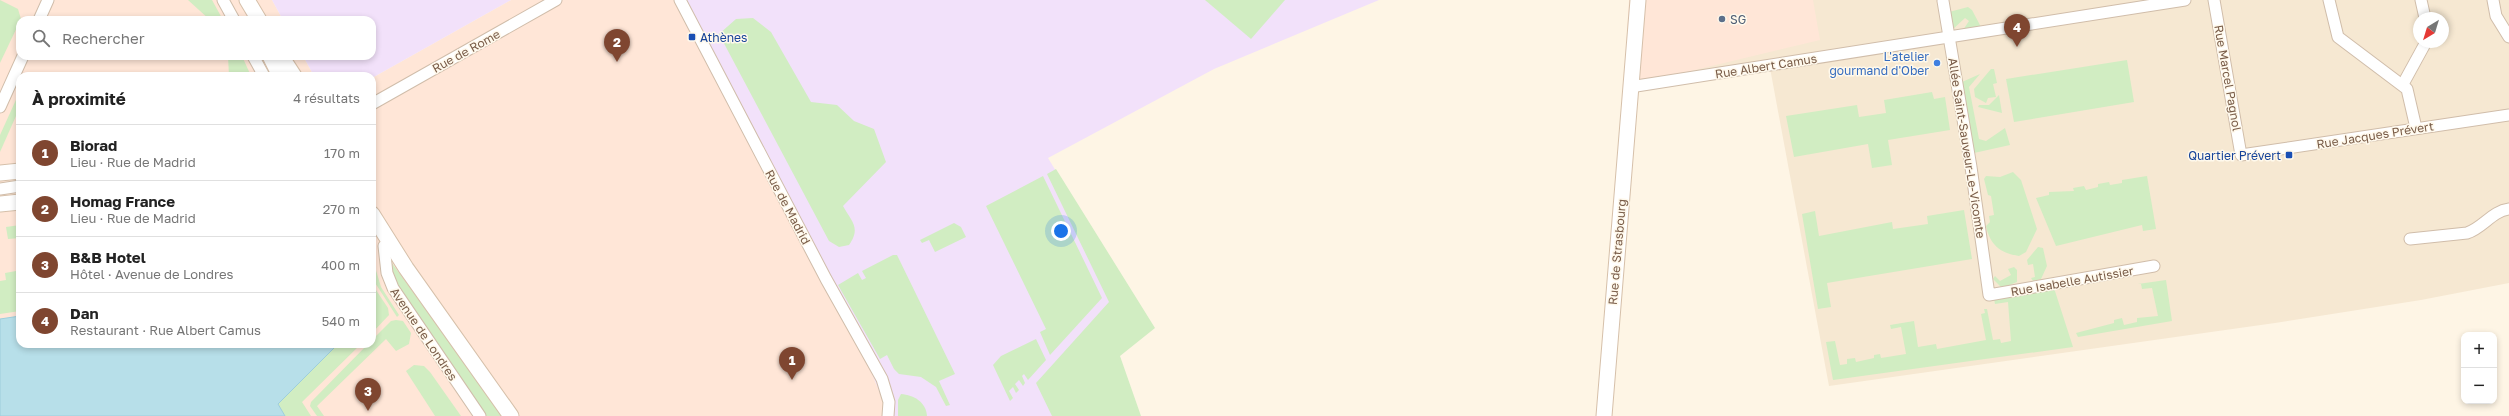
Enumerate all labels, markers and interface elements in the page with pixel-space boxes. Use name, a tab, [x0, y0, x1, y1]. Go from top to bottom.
place label: SG	[1730, 12, 1746, 27]
north arrow	[2413, 12, 2449, 48]
marker: SG	[1717, 14, 1727, 24]
pin: 4	[2004, 14, 2030, 47]
search box	[16, 16, 376, 60]
street label: Rue Marcel Pagnol	[2211, 24, 2245, 132]
street label: Rue de Rome	[429, 26, 503, 76]
icon: search	[30, 27, 52, 49]
text: Rechercher	[62, 29, 145, 47]
pin: 2	[604, 29, 630, 62]
place label: Athènes	[700, 30, 747, 45]
marker: Athènes	[687, 32, 697, 42]
place label: L'atelier gourmand d'Ober	[1829, 49, 1929, 78]
street label: Rue Albert Camus	[1714, 51, 1818, 81]
street label: Allée Saint-Sauveur-Le-Vicomte	[1945, 57, 1989, 239]
marker: L'atelier gourmand d'Ober	[1932, 58, 1942, 68]
text: À proximité	[32, 88, 126, 109]
text: 4 résultats	[293, 90, 360, 106]
street label: Rue Jacques Prévert	[2315, 118, 2435, 152]
text: Biorad	[70, 136, 117, 154]
text: 1	[42, 145, 48, 161]
text: 170 m	[324, 145, 360, 161]
place label: Quartier Prévert	[2188, 148, 2281, 163]
marker: Quartier Prévert	[2284, 150, 2294, 160]
text: Lieu · Rue de Madrid	[70, 154, 196, 170]
street label: Rue de Madrid	[762, 167, 814, 247]
text: Homag France	[70, 192, 175, 210]
street label: Rue de Strasbourg	[1605, 198, 1629, 306]
text: 2	[41, 201, 49, 217]
text: 270 m	[323, 201, 360, 217]
text: Lieu · Rue de Madrid	[70, 210, 196, 226]
your location	[1051, 221, 1071, 241]
text: B&B Hotel	[70, 248, 146, 266]
text: 3	[41, 257, 49, 273]
text: 400 m	[321, 257, 360, 273]
street label: Rue Isabelle Autissier	[2009, 263, 2135, 299]
text: Hôtel · Avenue de Londres	[70, 266, 233, 282]
street label: Avenue de Londres	[387, 285, 461, 383]
text: Dan	[70, 304, 99, 322]
text: 4	[41, 313, 49, 329]
text: 540 m	[322, 313, 360, 329]
text: Restaurant · Rue Albert Camus	[70, 322, 261, 338]
map controls	[2461, 332, 2497, 404]
button: +	[2461, 332, 2497, 368]
pin: 1	[779, 347, 805, 380]
button: −	[2461, 368, 2497, 404]
pin: 3	[355, 378, 381, 411]

